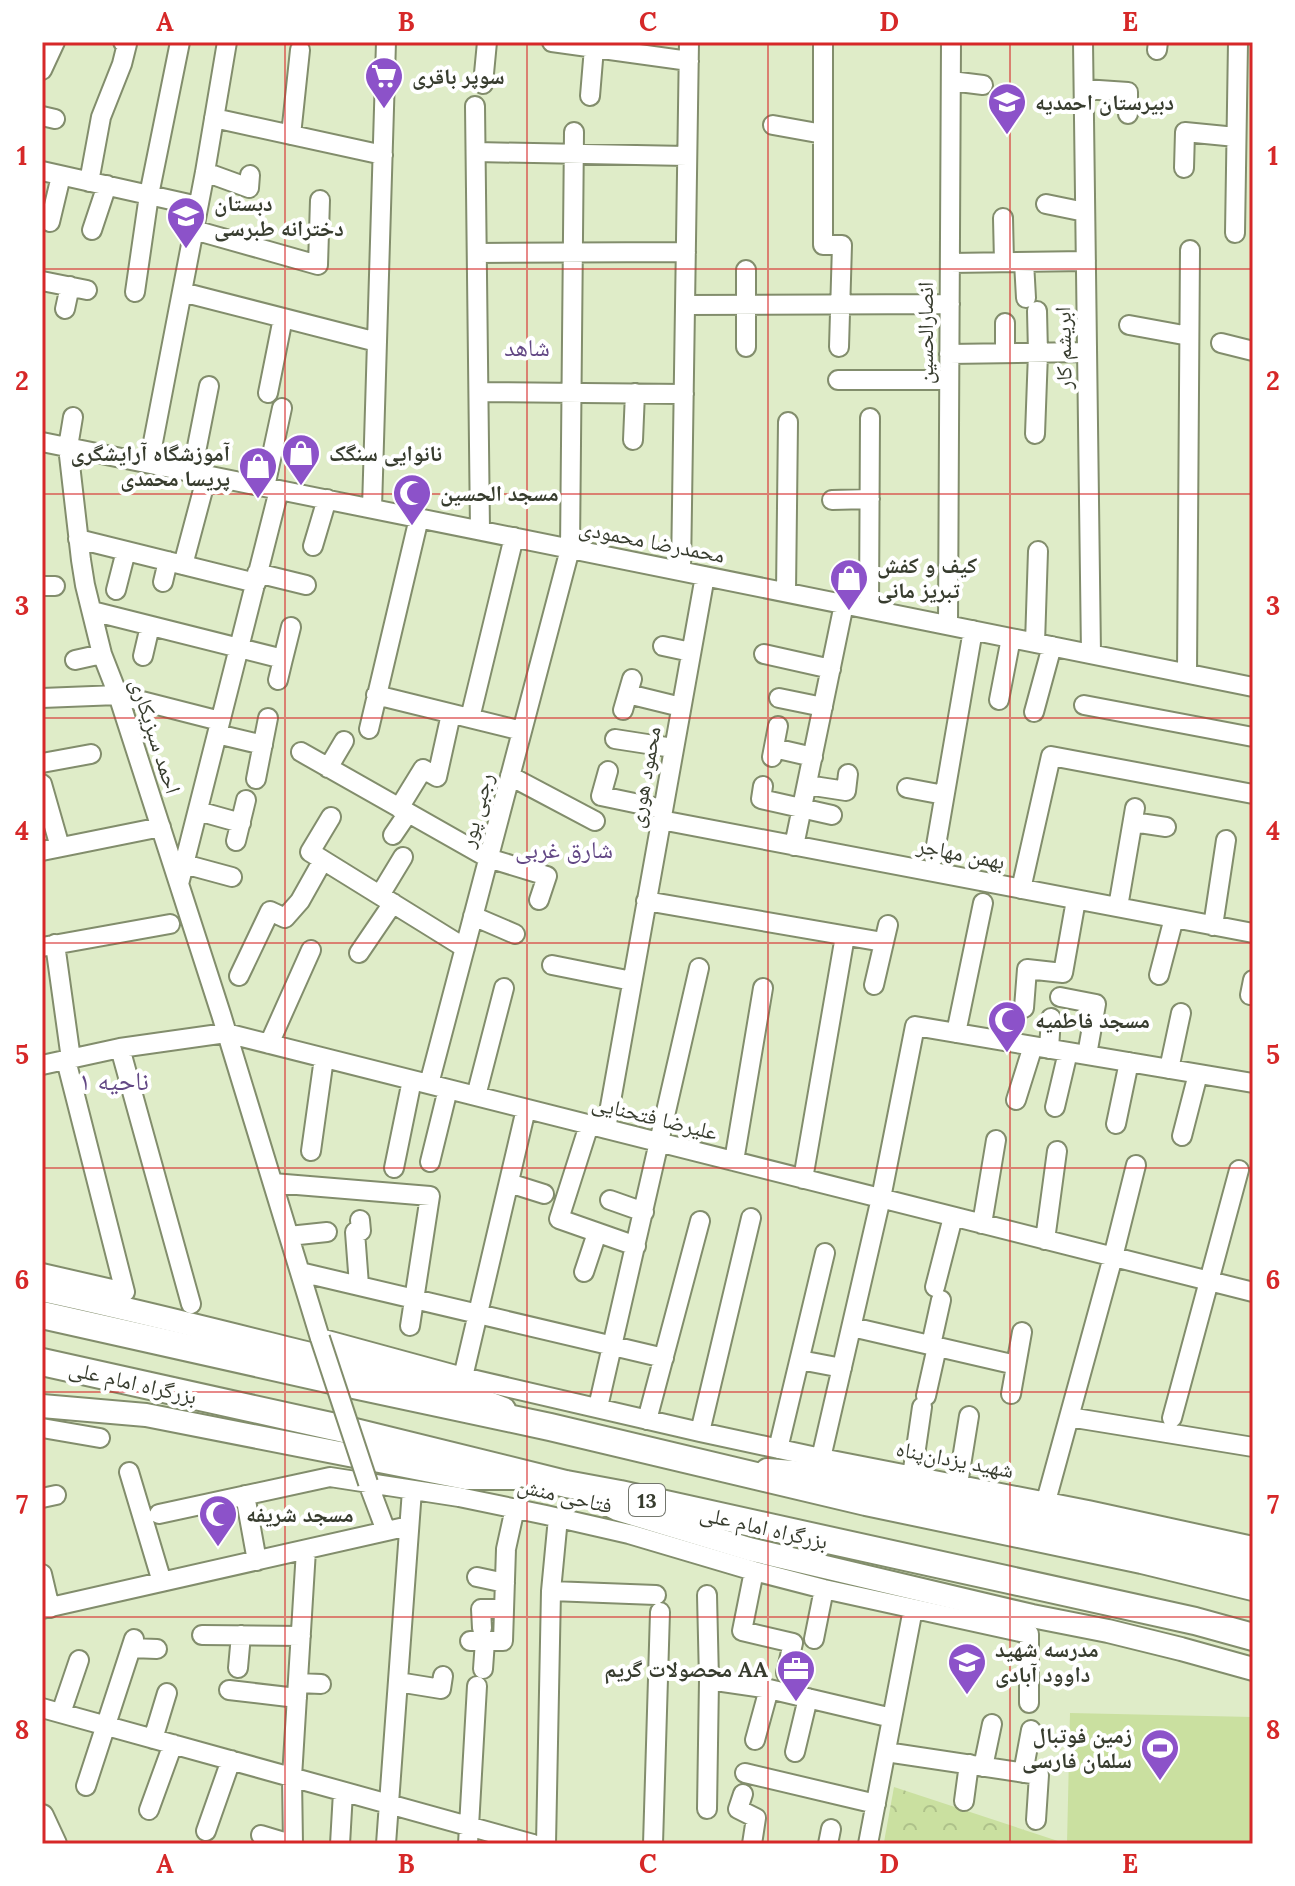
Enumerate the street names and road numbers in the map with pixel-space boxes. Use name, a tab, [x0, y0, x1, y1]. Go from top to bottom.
street label: انصارالحسین	[911, 282, 939, 384]
street label: ابریشم کار	[1048, 306, 1079, 391]
street label: محمدرضا محمودی	[577, 513, 727, 569]
street label: احمد سبزیکاری	[124, 675, 188, 797]
street label: محمود هوری	[621, 724, 667, 830]
street label: رجبی پور	[452, 770, 500, 851]
street label: بهمن مهاجر	[914, 831, 1007, 875]
street label: علیرضا فتحنایی	[589, 1088, 721, 1146]
street label: بزرگراه امام علی	[66, 1354, 200, 1411]
street label: شهید یزدان‌پناه	[894, 1434, 1016, 1484]
street label: فتاحی منش	[515, 1471, 615, 1519]
road number: 13	[629, 1484, 665, 1516]
street label: بزرگراه امام علی	[697, 1499, 831, 1556]

